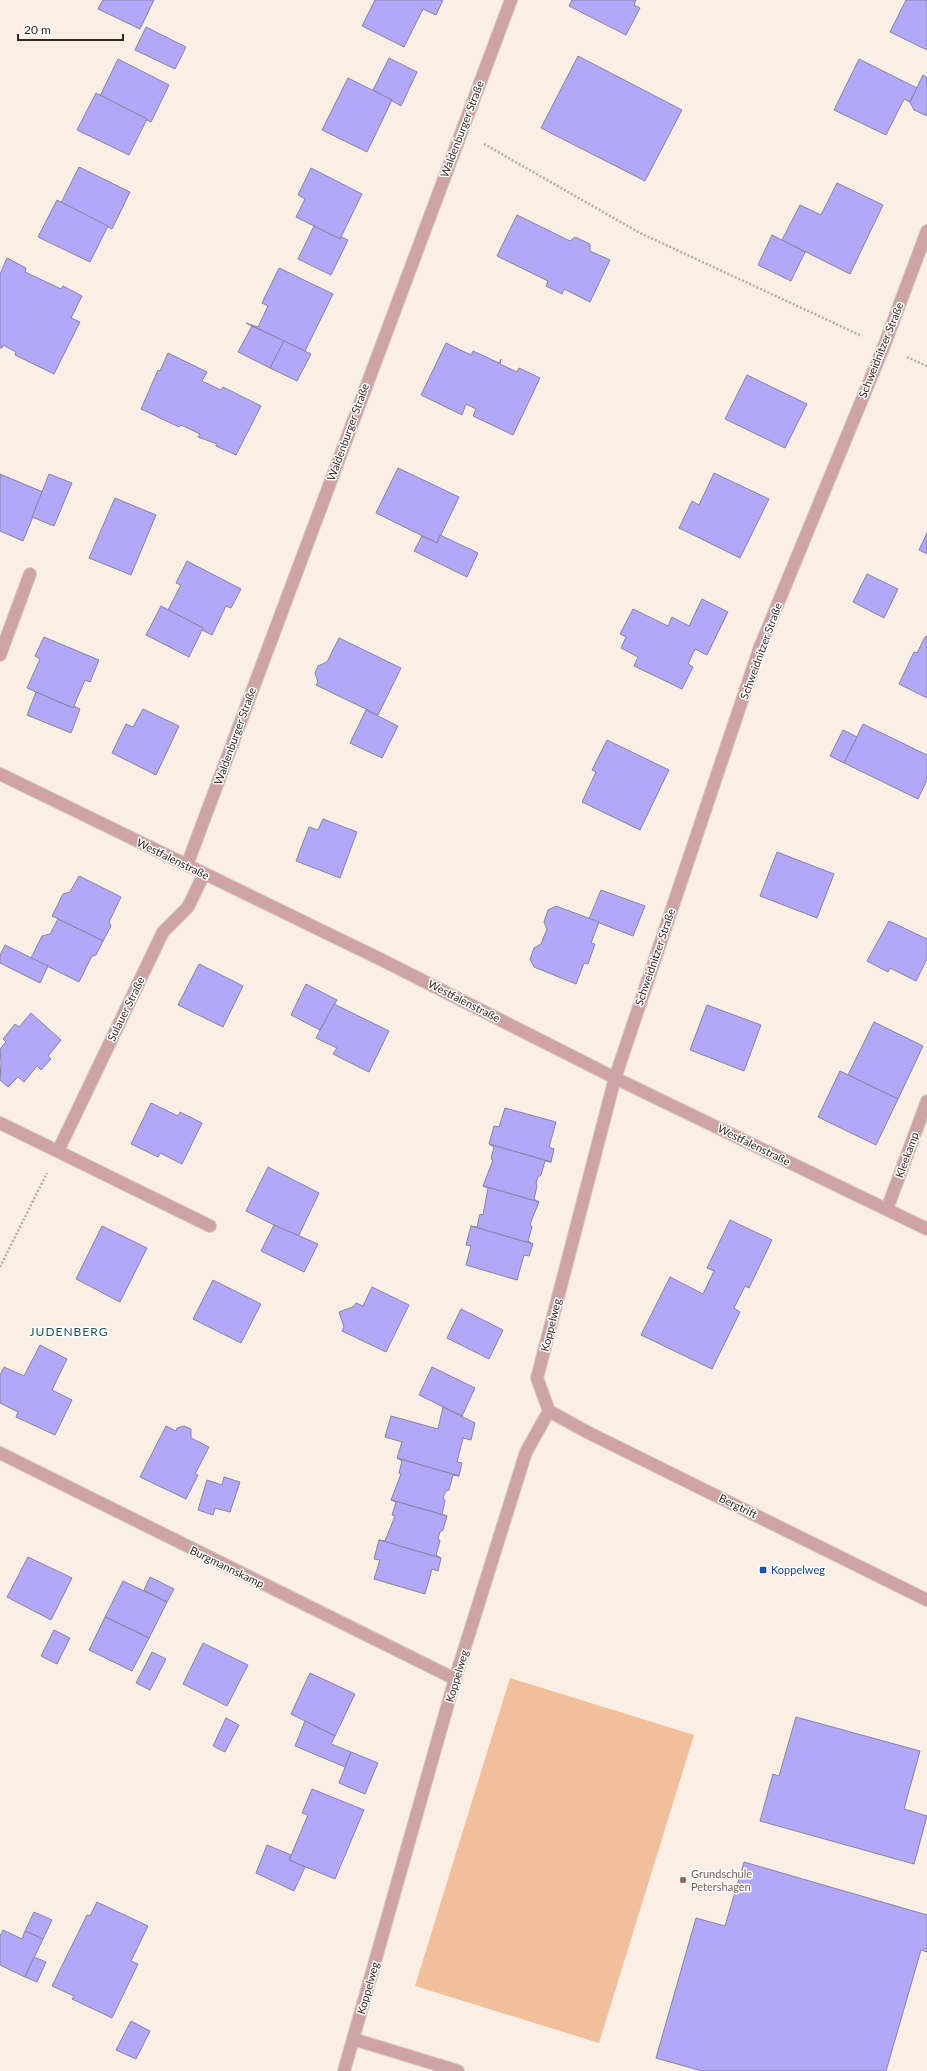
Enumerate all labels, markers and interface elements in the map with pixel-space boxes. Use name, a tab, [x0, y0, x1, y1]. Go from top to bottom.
scale bar	[18, 16, 123, 42]
text: 20 m	[24, 22, 51, 37]
street label: Waldenburger Straße	[437, 79, 486, 179]
street label: Schweidnitzer Straße	[855, 300, 906, 399]
street label: Waldenburger Straße	[324, 381, 371, 482]
street label: Schweidnitzer Straße	[737, 601, 784, 701]
street label: Waldenburger Straße	[211, 685, 258, 786]
street label: Westfalenstraße	[135, 835, 212, 882]
street label: Schweidnitzer Straße	[632, 906, 677, 1007]
street label: Sulauer Straße	[104, 974, 147, 1043]
street label: Westfalenstraße	[426, 977, 503, 1024]
street label: Westfalenstraße	[716, 1121, 793, 1168]
street label: Kleekamp	[892, 1130, 921, 1180]
street label: Koppelweg	[538, 1297, 563, 1353]
district label: JUDENBERG	[29, 1324, 109, 1339]
street label: Bergtrift	[717, 1491, 760, 1520]
street label: Burgmannskamp	[188, 1543, 266, 1590]
place label: Koppelweg	[771, 1563, 825, 1576]
marker: Koppelweg	[758, 1565, 768, 1575]
street label: Koppelweg	[442, 1648, 471, 1704]
place label: Grundschule Petershagen	[691, 1867, 752, 1893]
marker: Grundschule Petershagen	[678, 1875, 688, 1885]
street label: Koppelweg	[354, 1960, 381, 2016]

